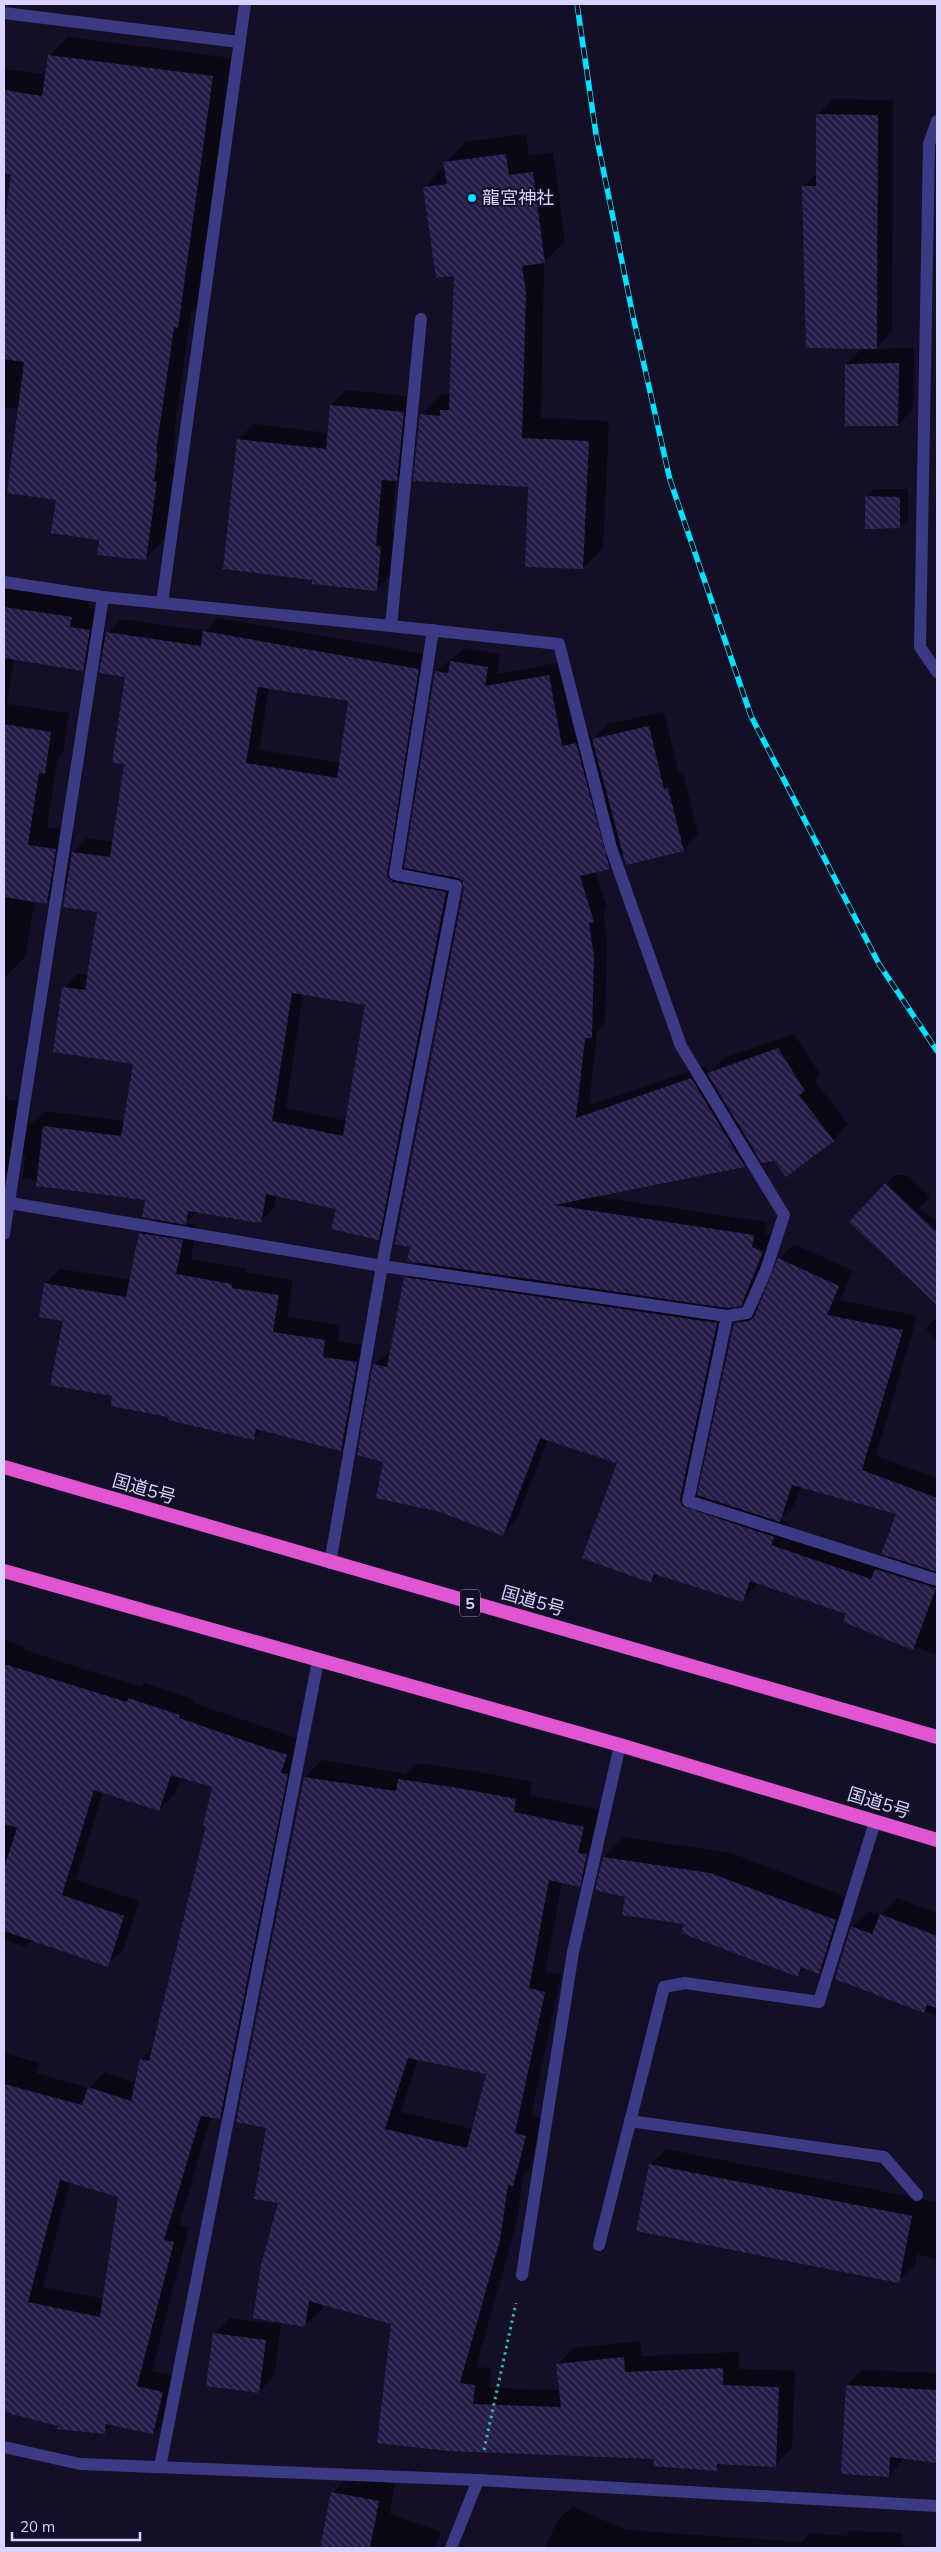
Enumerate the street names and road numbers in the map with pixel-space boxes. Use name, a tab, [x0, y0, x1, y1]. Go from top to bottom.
street label: 国道5号	[110, 1469, 178, 1509]
street label: 国道5号	[499, 1581, 567, 1621]
road number: 5	[460, 1590, 480, 1616]
street label: 国道5号	[845, 1782, 913, 1823]

